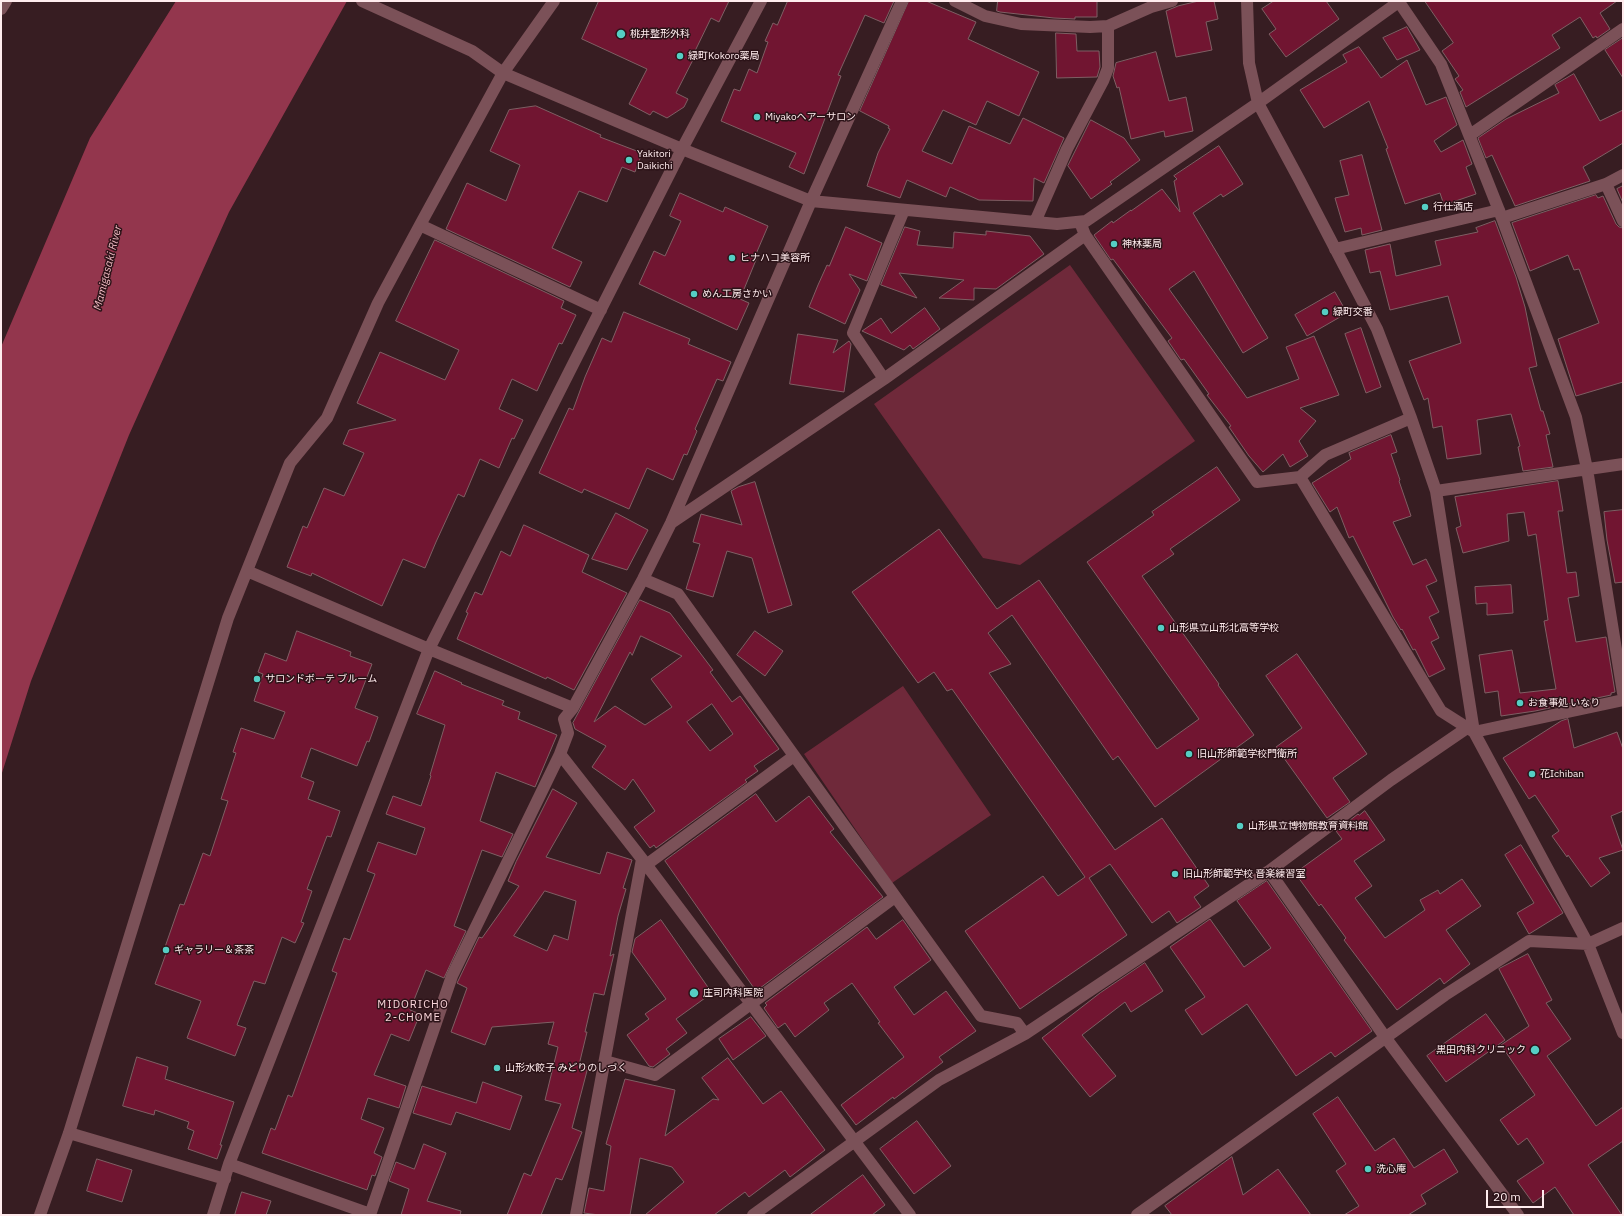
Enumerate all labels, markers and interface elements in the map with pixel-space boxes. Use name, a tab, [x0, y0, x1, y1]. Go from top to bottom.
marker: 桃井整形外科	[615, 28, 627, 40]
place label: 桃井整形外科	[630, 28, 690, 40]
place label: 緑町Kokoro薬局	[688, 50, 760, 62]
marker: 緑町Kokoro薬局	[675, 51, 685, 61]
place label: Miyakoヘアーサロン	[765, 111, 856, 123]
marker: Miyakoヘアーサロン	[752, 112, 762, 122]
place label: Yakitori Daikichi	[637, 148, 673, 172]
marker: Yakitori Daikichi	[624, 155, 634, 165]
place label: 行仕酒店	[1433, 201, 1473, 213]
marker: 行仕酒店	[1420, 202, 1430, 212]
water label: Mamigasaki River	[91, 224, 125, 312]
place label: 神林薬局	[1122, 238, 1162, 250]
marker: 神林薬局	[1109, 239, 1119, 249]
place label: ヒナハコ美容所	[740, 252, 810, 264]
marker: ヒナハコ美容所	[727, 253, 737, 263]
place label: めん工房さかい	[702, 288, 772, 300]
marker: めん工房さかい	[689, 289, 699, 299]
place label: 緑町交番	[1333, 306, 1373, 318]
marker: 緑町交番	[1320, 307, 1330, 317]
place label: 山形県立山形北高等学校	[1169, 622, 1279, 634]
marker: 山形県立山形北高等学校	[1156, 623, 1166, 633]
place label: サロンドボーテ ブルーム	[265, 673, 377, 685]
marker: サロンドボーテ ブルーム	[252, 674, 262, 684]
place label: お食事処 いなり	[1528, 697, 1600, 709]
marker: お食事処 いなり	[1515, 698, 1525, 708]
place label: 旧山形師範学校門衛所	[1197, 748, 1297, 760]
marker: 旧山形師範学校門衛所	[1184, 749, 1194, 759]
place label: 花Ichiban	[1540, 768, 1584, 780]
marker: 花Ichiban	[1527, 769, 1537, 779]
place label: 山形県立博物館教育資料館	[1248, 820, 1368, 832]
marker: 山形県立博物館教育資料館	[1235, 821, 1245, 831]
place label: 旧山形師範学校 音楽練習室	[1183, 868, 1305, 880]
marker: 旧山形師範学校 音楽練習室	[1170, 869, 1180, 879]
place label: ギャラリー＆茶茶	[174, 944, 254, 956]
marker: ギャラリー＆茶茶	[161, 945, 171, 955]
marker: 庄司内科医院	[688, 987, 700, 999]
place label: 庄司内科医院	[703, 987, 763, 999]
district label: MIDORICHO 2-CHOME	[377, 998, 449, 1024]
place label: 黒田内科クリニック	[1436, 1044, 1526, 1056]
marker: 黒田内科クリニック	[1529, 1044, 1541, 1056]
place label: 山形水餃子 みどりのしづく	[505, 1062, 627, 1074]
marker: 山形水餃子 みどりのしづく	[492, 1063, 502, 1073]
place label: 洗心庵	[1376, 1163, 1406, 1175]
marker: 洗心庵	[1363, 1164, 1373, 1174]
scale bar	[1488, 1182, 1546, 1208]
text: 20 m	[1493, 1189, 1521, 1204]

